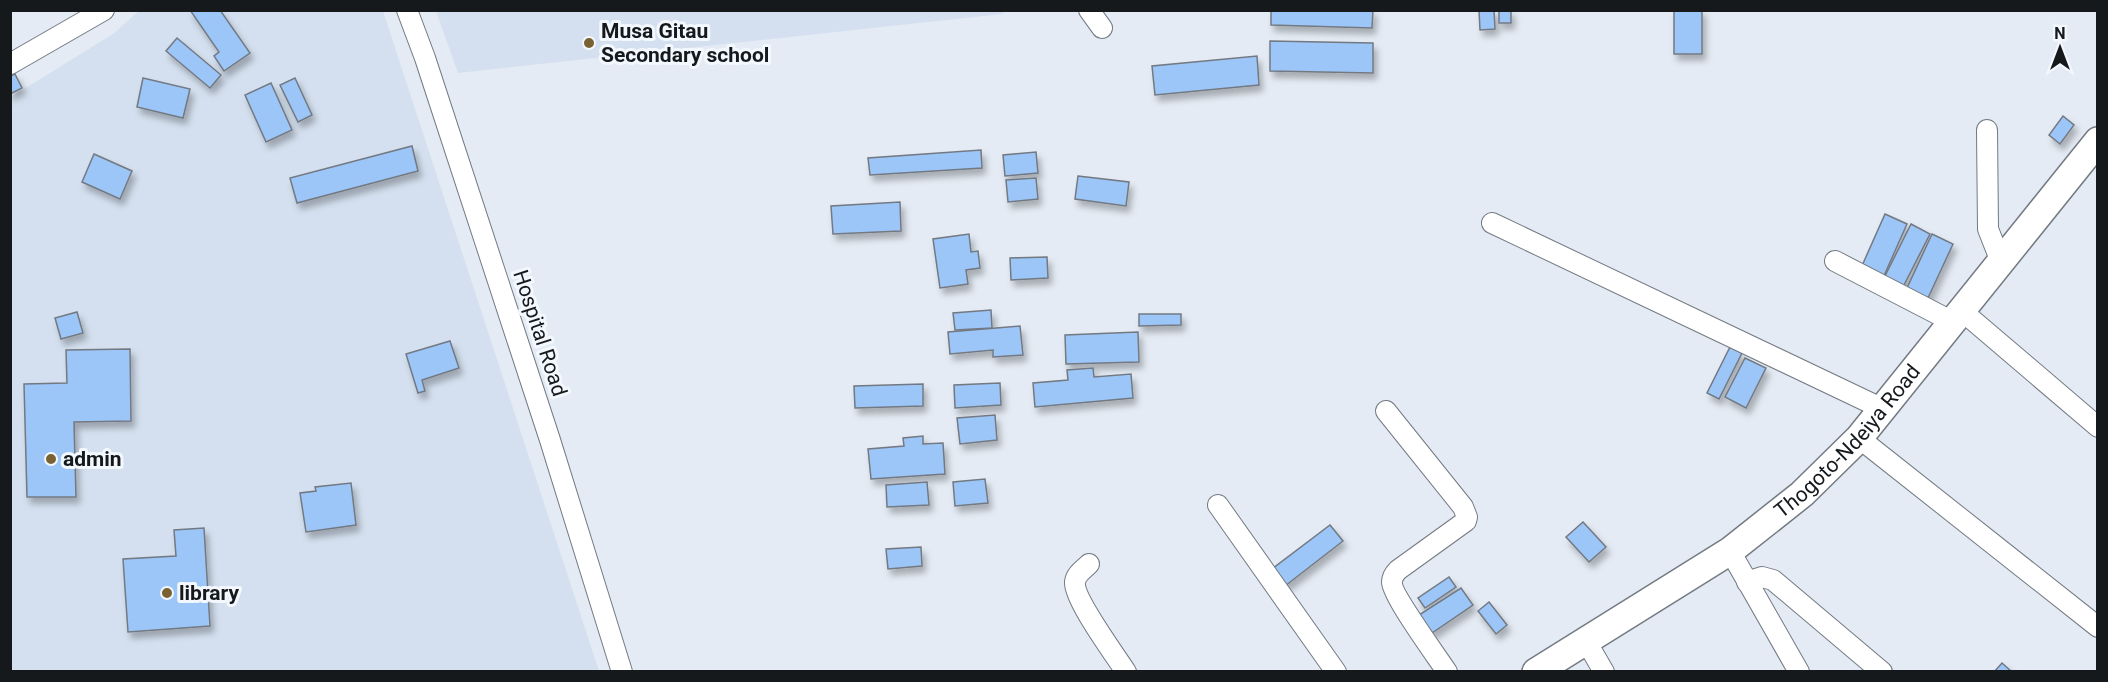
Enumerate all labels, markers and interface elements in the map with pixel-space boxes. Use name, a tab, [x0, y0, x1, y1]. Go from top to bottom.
north arrow	[2030, 18, 2090, 78]
place label: Musa Gitau Secondary school	[601, 19, 769, 67]
text: N	[2054, 24, 2066, 43]
marker: Musa Gitau Secondary school	[582, 36, 596, 50]
street label: Hospital Road	[508, 267, 572, 399]
street label: Thogoto-Ndeiya Road	[1770, 360, 1925, 523]
place label: admin	[63, 447, 122, 471]
marker: admin	[44, 452, 58, 466]
place label: library	[179, 581, 239, 605]
marker: library	[160, 586, 174, 600]

